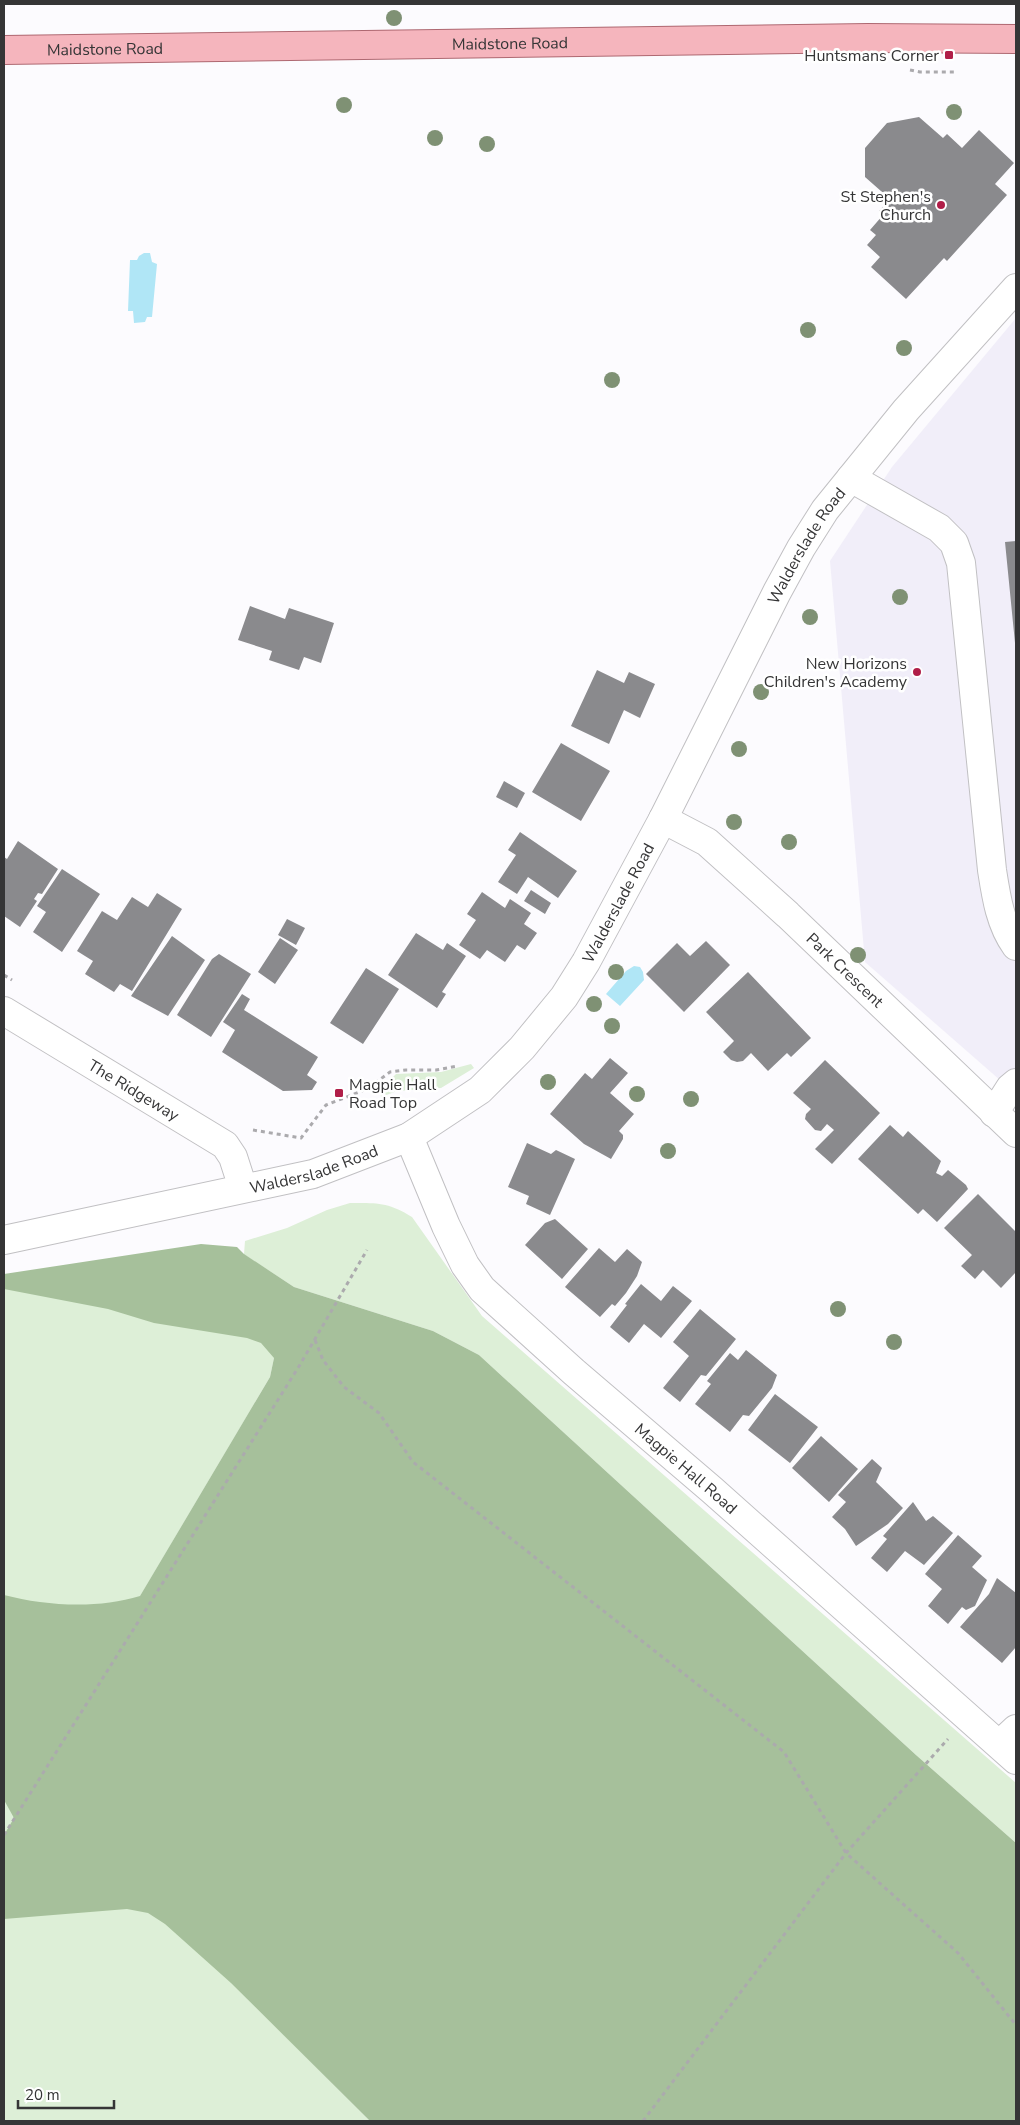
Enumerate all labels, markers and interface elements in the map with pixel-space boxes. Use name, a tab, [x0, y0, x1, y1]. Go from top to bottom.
street label: Maidstone Road	[452, 32, 568, 56]
street label: Maidstone Road	[47, 38, 163, 61]
place label: Huntsmans Corner	[804, 45, 939, 67]
marker: Huntsmans Corner	[943, 49, 955, 61]
place label: St Stephen's Church	[840, 186, 931, 226]
marker: St Stephen's Church	[935, 199, 947, 211]
street label: Walderslade Road	[763, 483, 851, 608]
place label: New Horizons Children's Academy	[764, 653, 908, 693]
marker: New Horizons Children's Academy	[911, 666, 923, 678]
street label: Walderslade Road	[577, 839, 660, 967]
street label: Park Crescent	[801, 928, 888, 1013]
street label: The Ridgeway	[84, 1055, 184, 1127]
place label: Magpie Hall Road Top	[349, 1074, 437, 1114]
marker: Magpie Hall Road Top	[333, 1087, 345, 1099]
street label: Walderslade Road	[248, 1140, 381, 1199]
street label: Magpie Hall Road	[630, 1419, 742, 1519]
scale bar	[18, 2078, 114, 2110]
text: 20 m	[25, 2085, 60, 2105]

